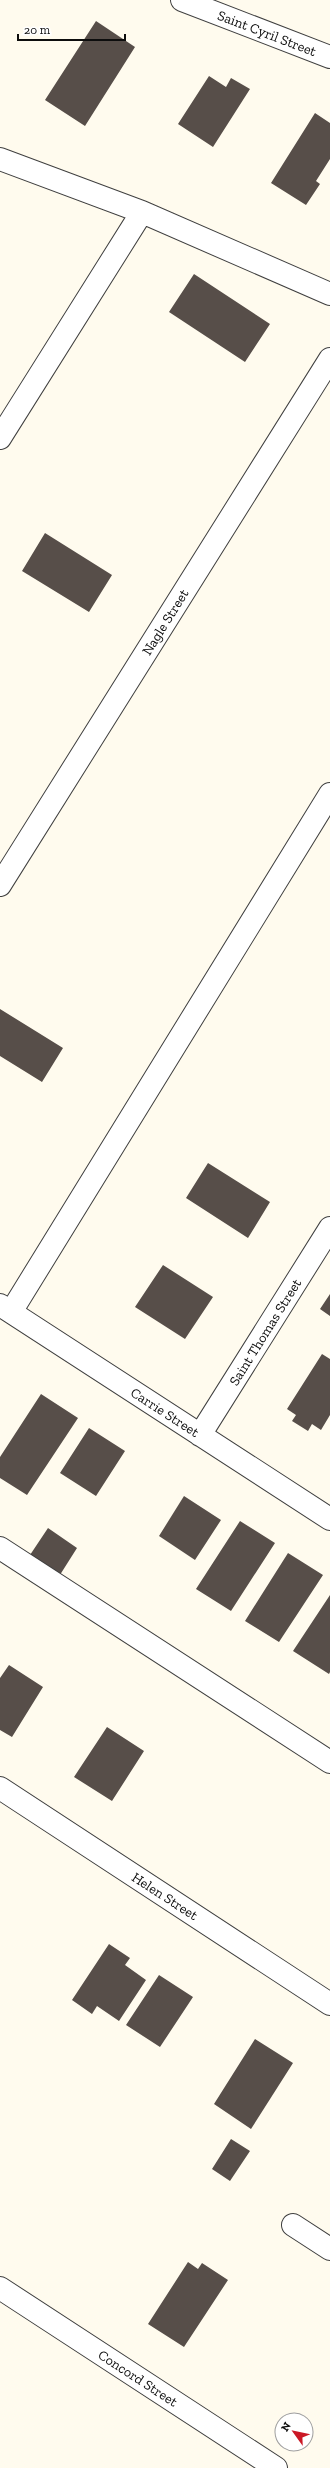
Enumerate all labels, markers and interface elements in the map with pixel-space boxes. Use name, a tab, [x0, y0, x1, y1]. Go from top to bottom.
street label: Saint Cyril Street	[215, 7, 319, 60]
scale bar	[18, 16, 125, 42]
text: 20 m	[24, 23, 51, 37]
street label: Nagle Street	[138, 585, 193, 658]
street label: Saint Thomas Street	[226, 1275, 306, 1389]
street label: Carrie Street	[127, 1384, 203, 1441]
street label: Helen Street	[129, 1869, 202, 1924]
street label: Concord Street	[95, 2346, 181, 2411]
north arrow	[274, 2412, 314, 2452]
text: N	[278, 2419, 294, 2434]

